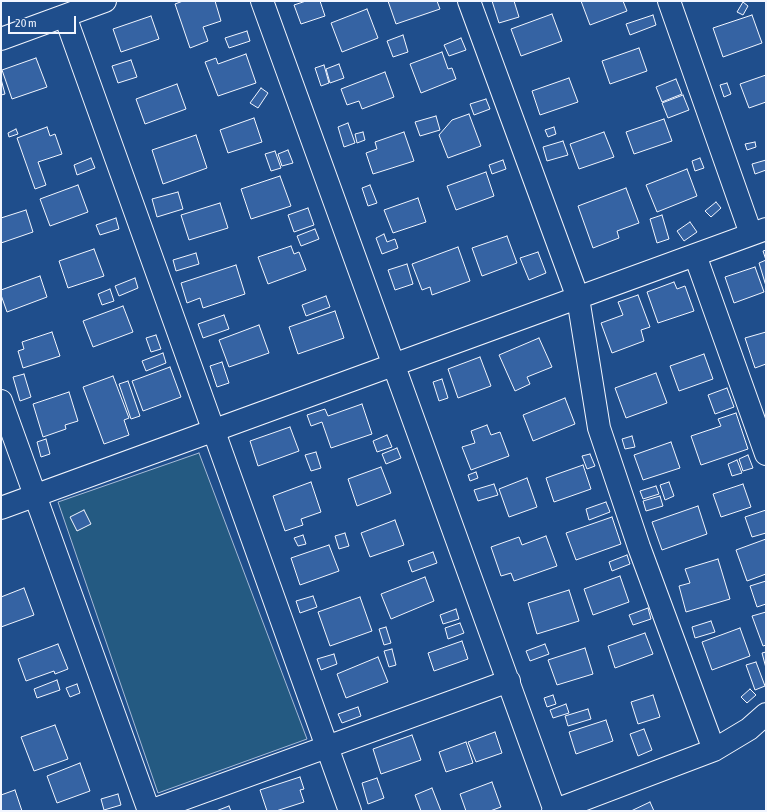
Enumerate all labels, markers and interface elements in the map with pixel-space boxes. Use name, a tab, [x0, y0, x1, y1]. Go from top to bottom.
scale bar	[10, 8, 78, 34]
text: 20 m	[15, 16, 37, 30]

